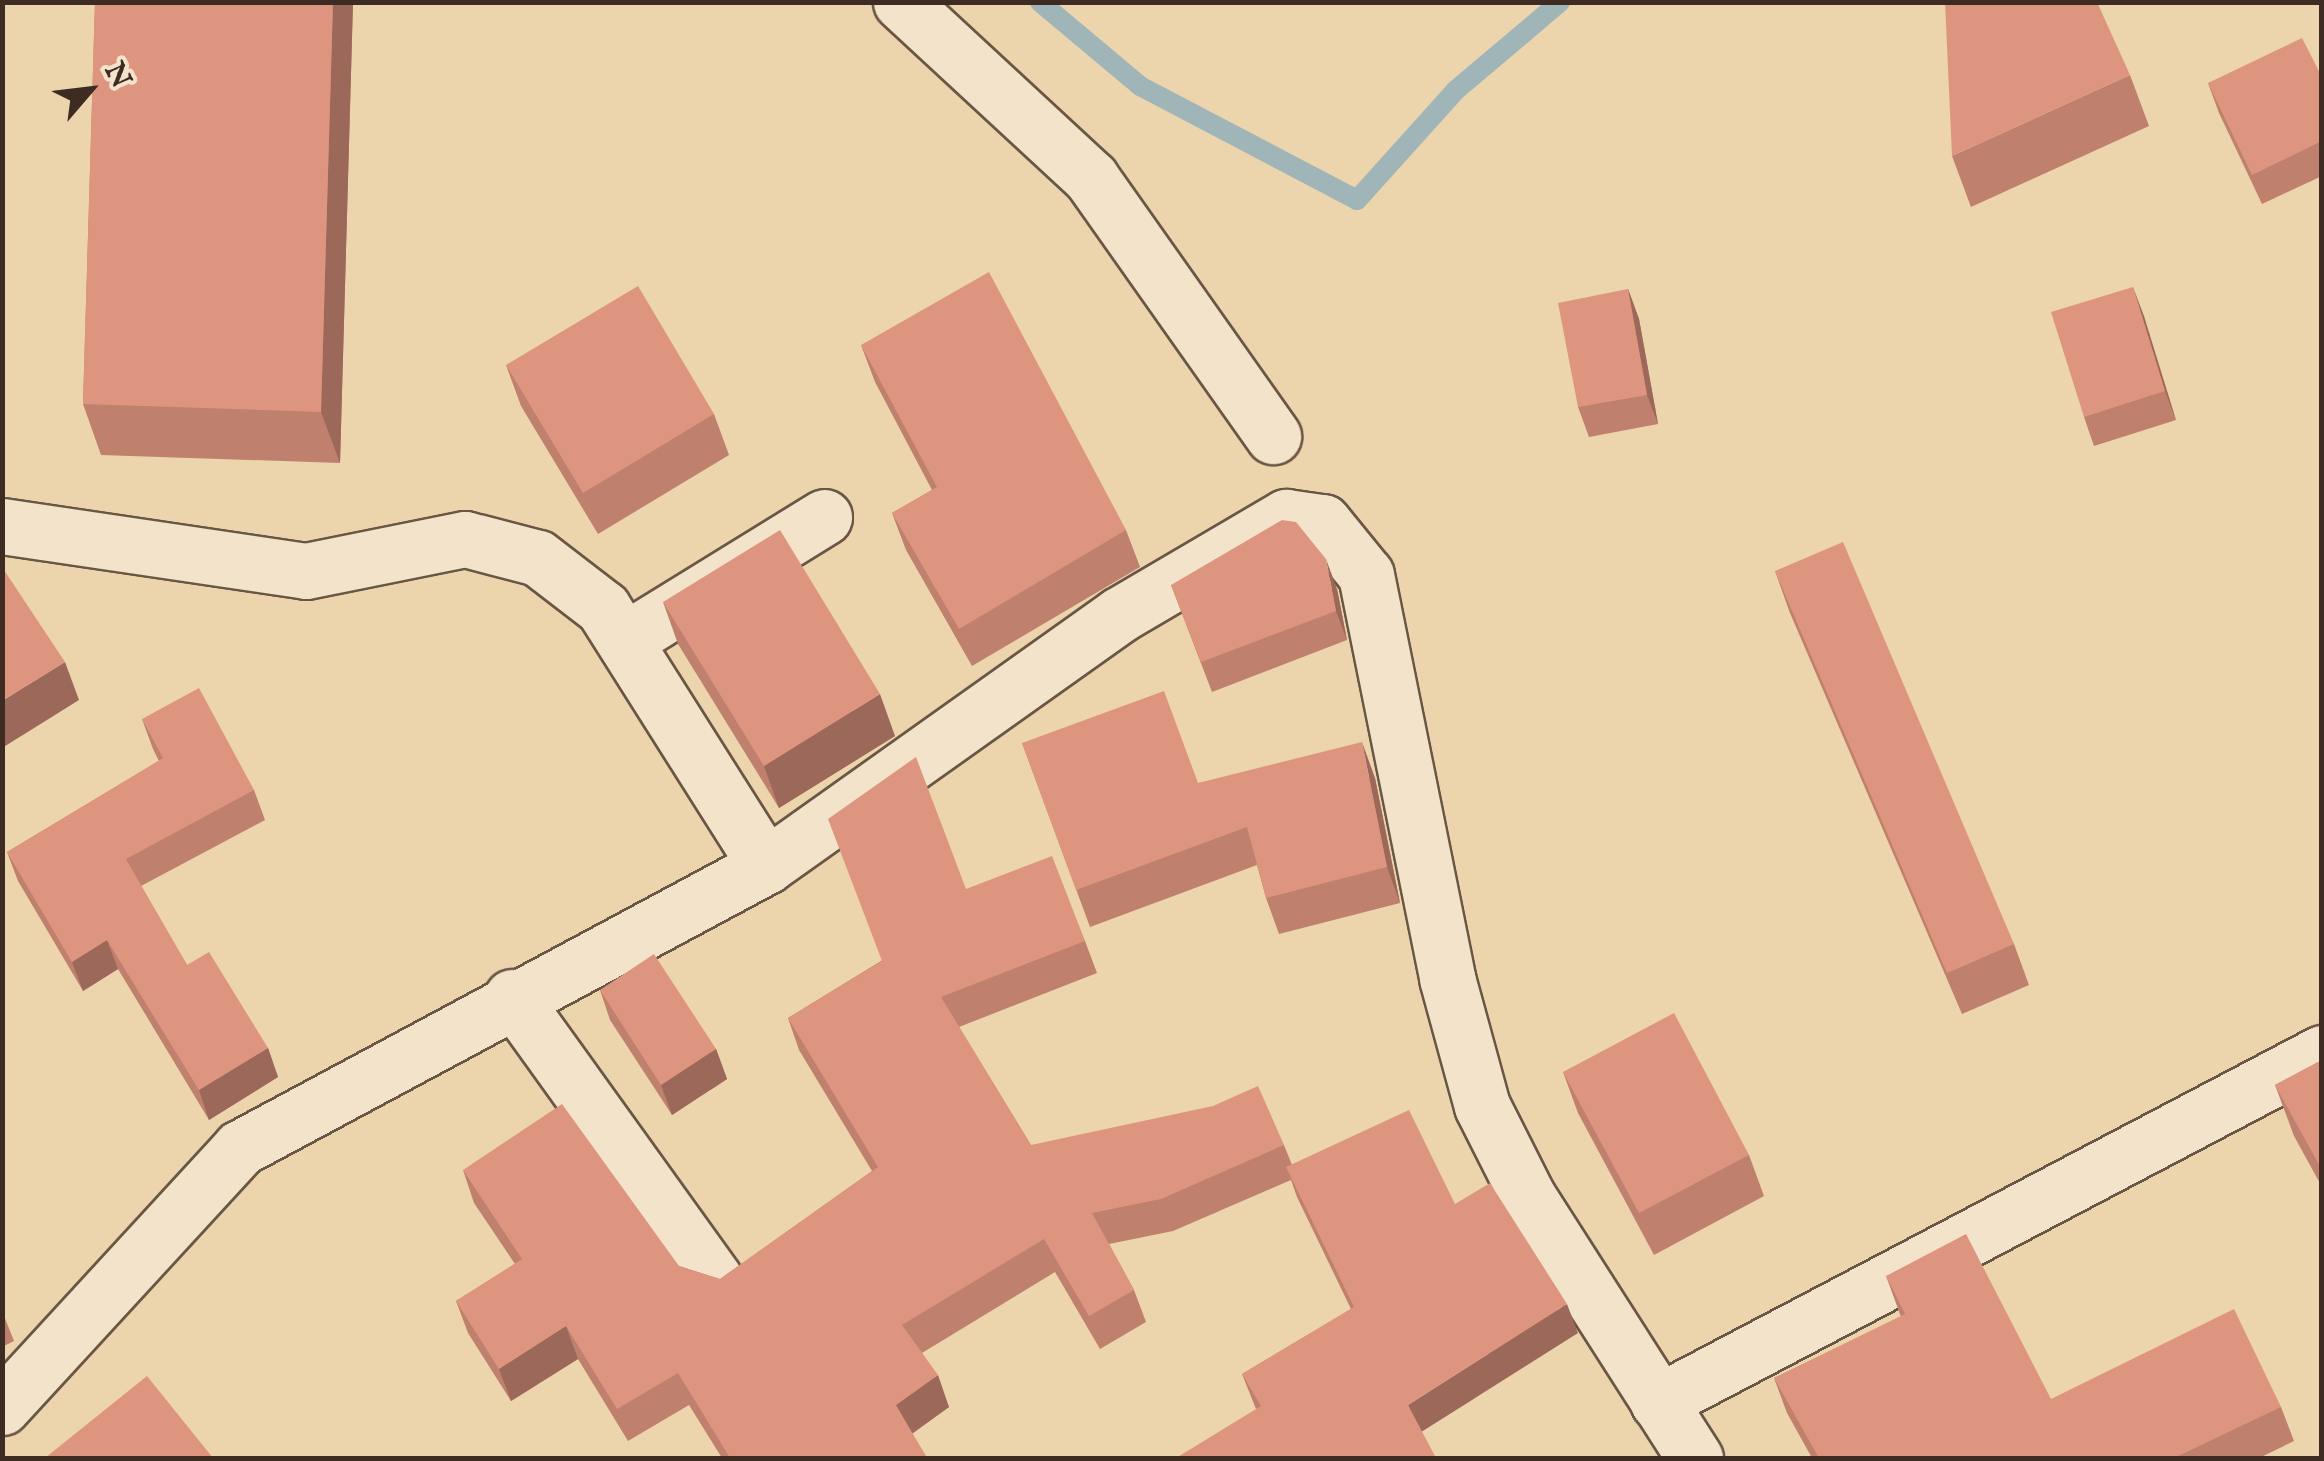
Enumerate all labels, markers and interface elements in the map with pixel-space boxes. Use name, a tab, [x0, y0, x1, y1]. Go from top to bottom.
north arrow	[40, 40, 140, 140]
text: N	[96, 57, 138, 95]

